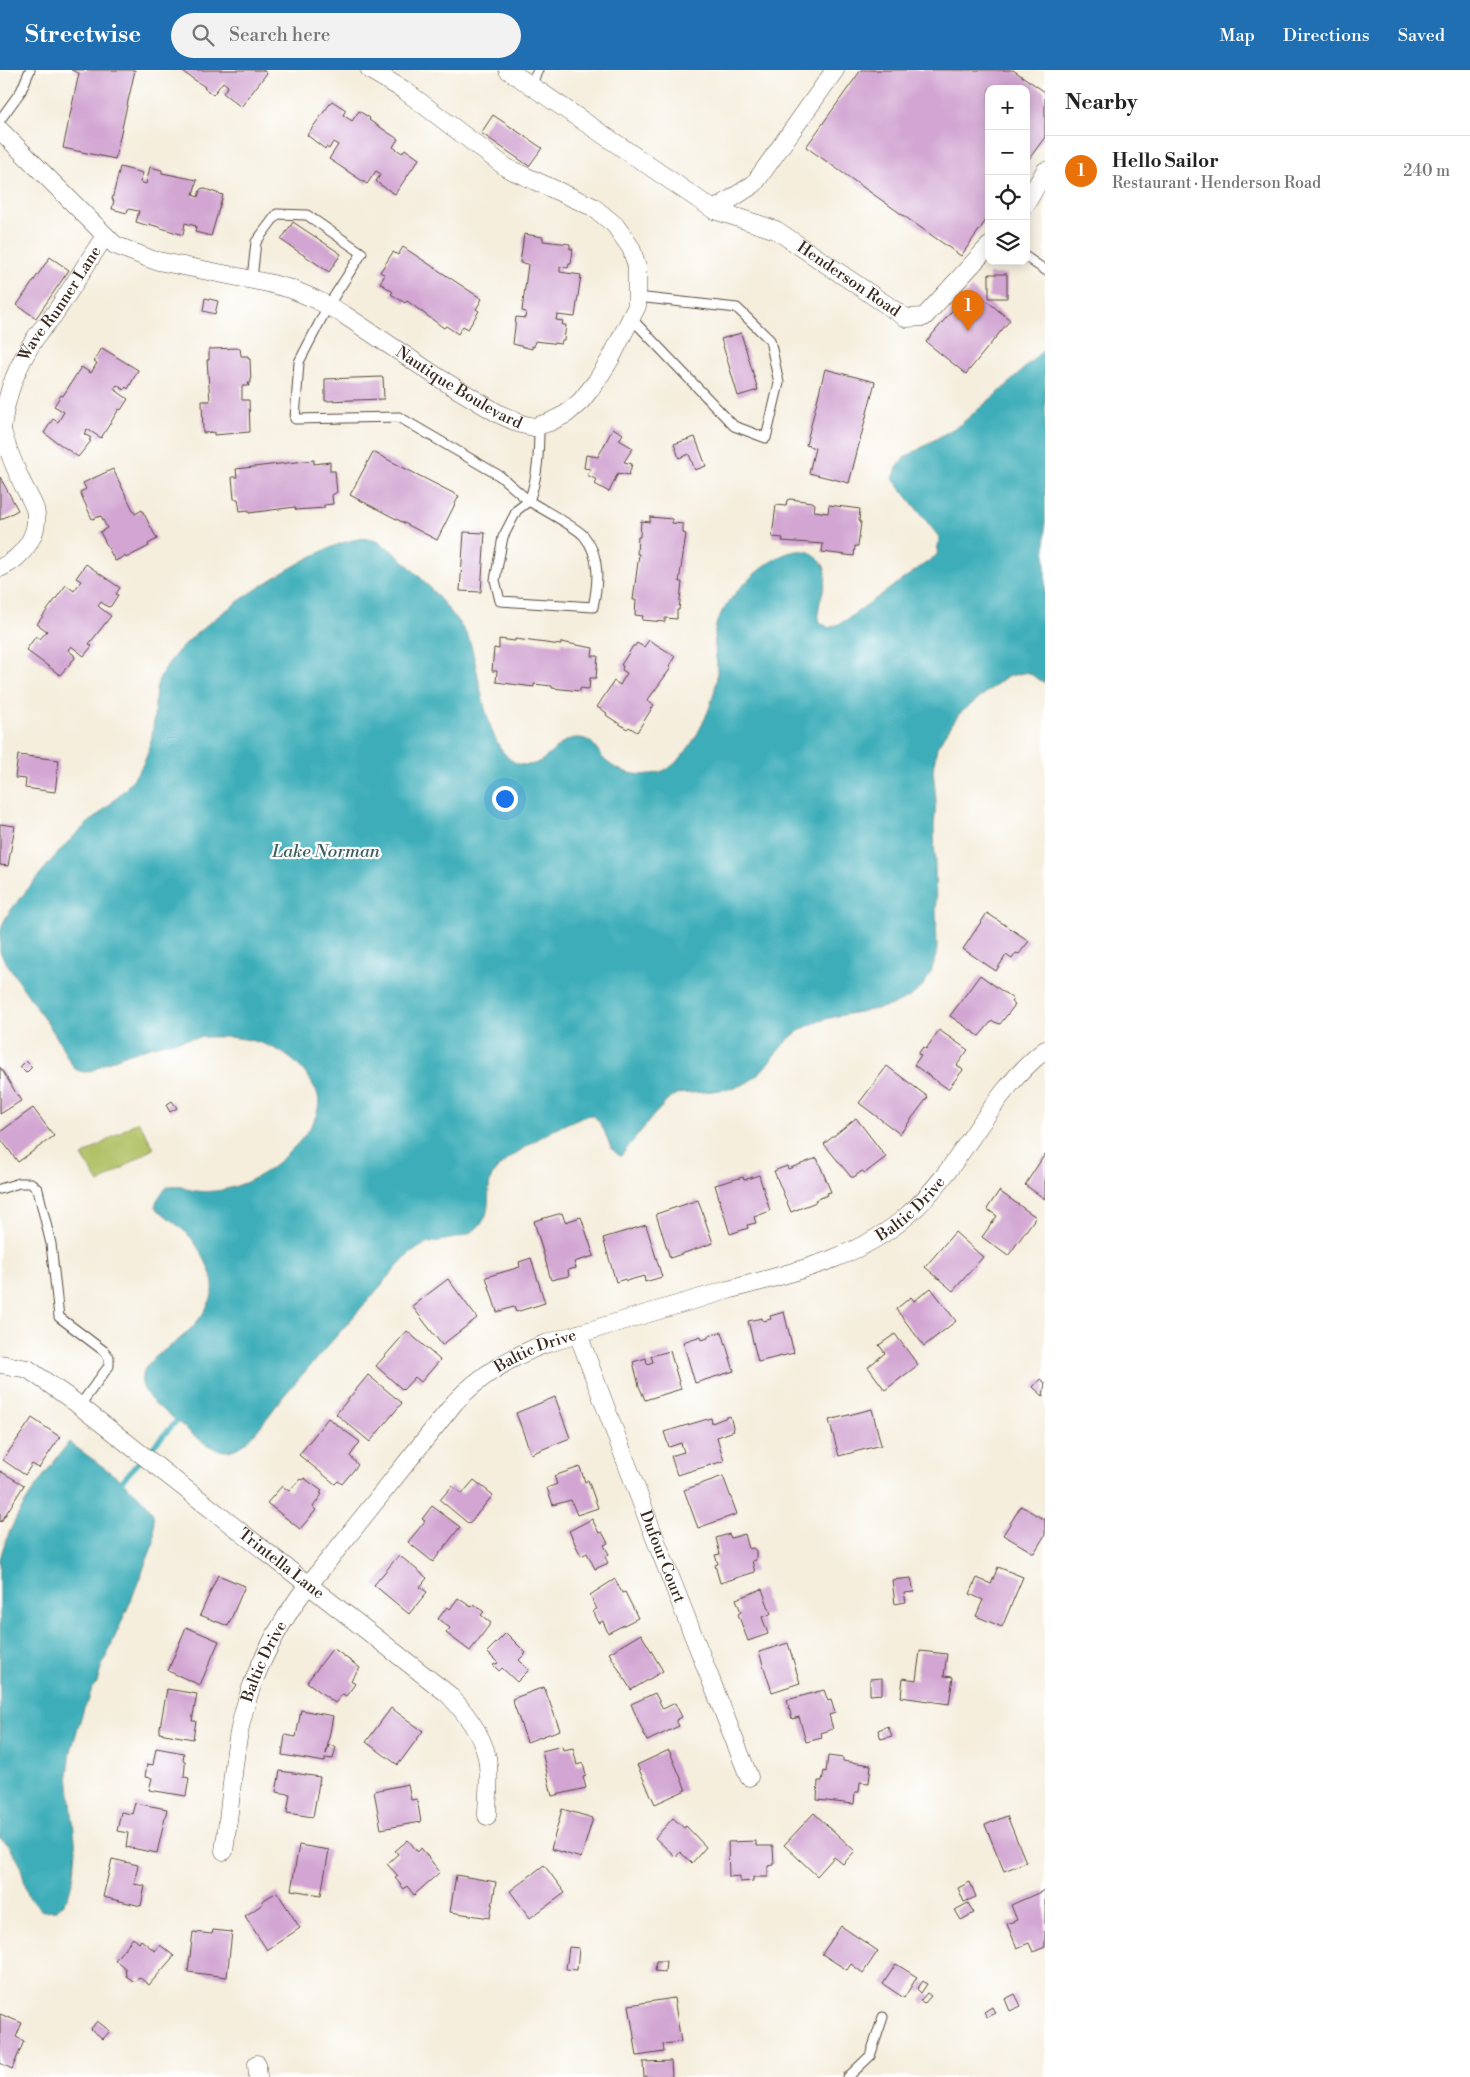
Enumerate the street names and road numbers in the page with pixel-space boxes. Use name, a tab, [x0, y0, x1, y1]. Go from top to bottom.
street label: Henderson Road	[793, 237, 904, 321]
street label: Wave Runner Lane	[13, 242, 106, 365]
street label: Nautique Boulevard	[392, 342, 525, 433]
street label: Baltic Drive	[871, 1173, 950, 1246]
street label: Baltic Drive	[490, 1325, 579, 1377]
street label: Dufour Court	[635, 1508, 690, 1606]
street label: Trintella Lane	[234, 1524, 328, 1603]
street label: Baltic Drive	[237, 1617, 291, 1705]

